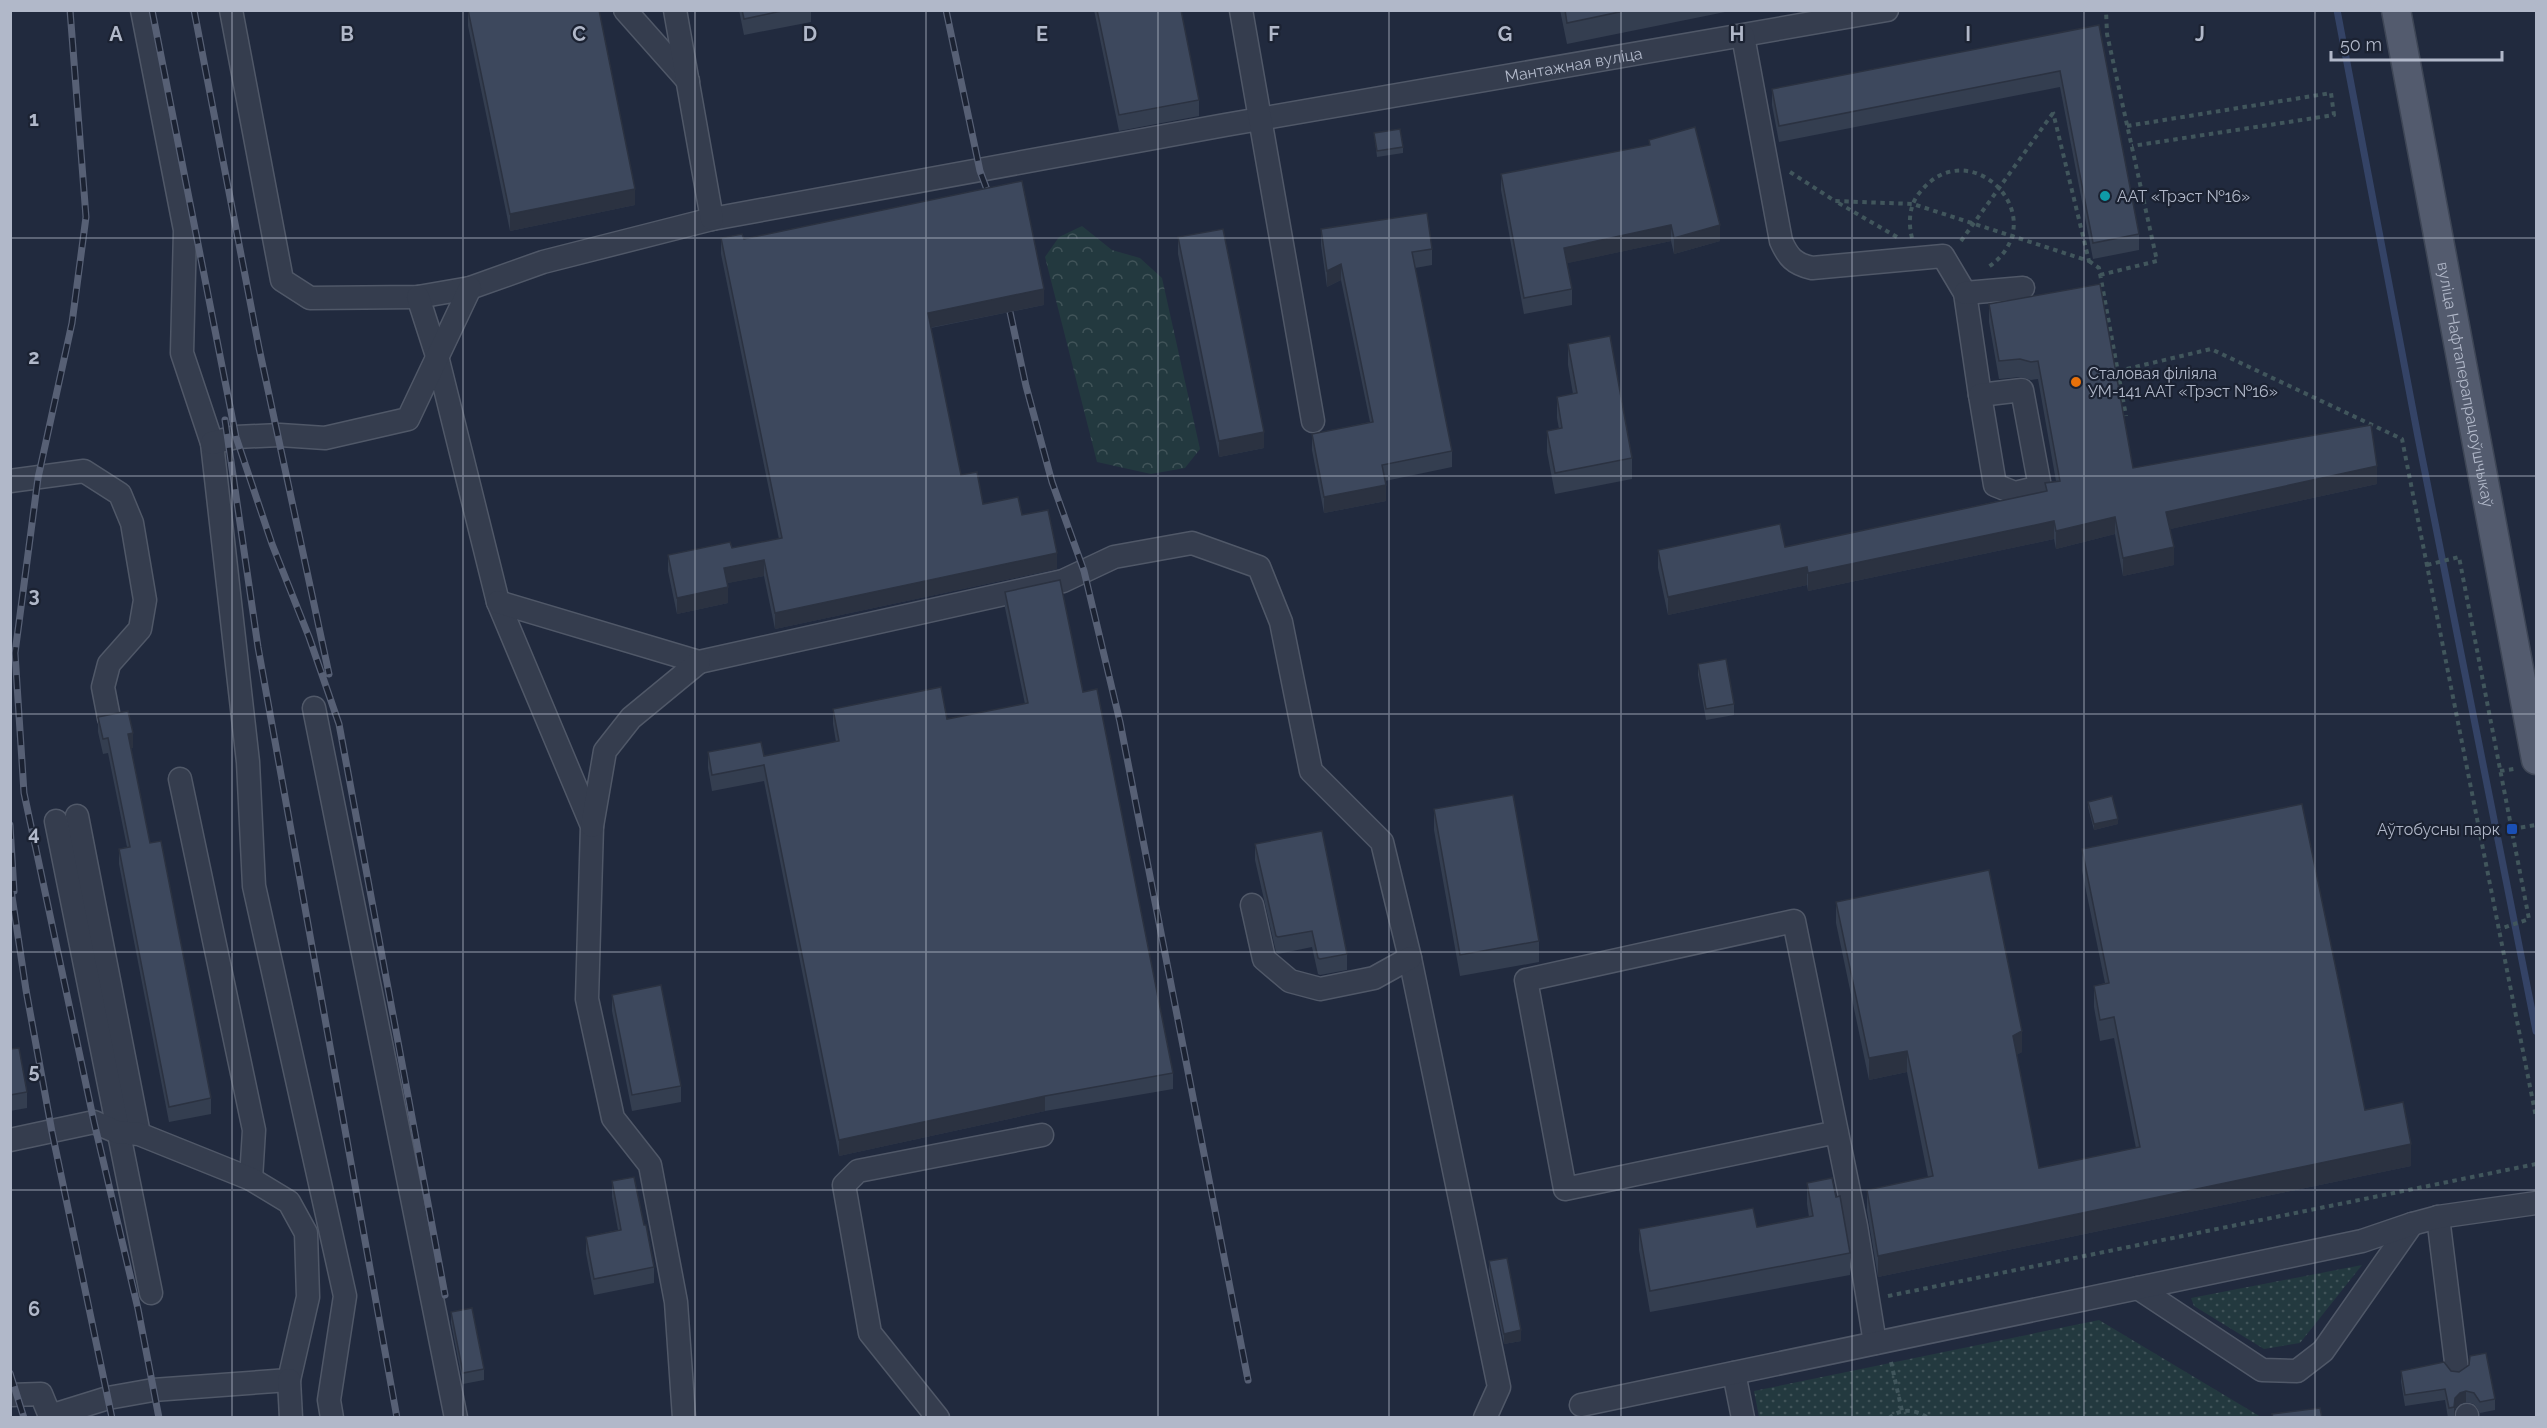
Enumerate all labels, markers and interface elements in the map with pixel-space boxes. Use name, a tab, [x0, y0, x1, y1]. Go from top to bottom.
text: A	[109, 22, 123, 46]
text: B	[340, 22, 354, 46]
text: C	[572, 22, 586, 46]
text: D	[803, 22, 817, 46]
text: E	[1036, 22, 1048, 46]
text: F	[1268, 22, 1280, 46]
text: G	[1498, 22, 1512, 46]
text: H	[1730, 22, 1744, 46]
text: I	[1965, 22, 1971, 46]
text: J	[2195, 22, 2205, 46]
scale bar	[2331, 24, 2502, 62]
text: 50 m	[2340, 34, 2382, 55]
street label: Мантажная вуліца	[1503, 44, 1644, 86]
text: 1	[29, 107, 39, 131]
place label: ААТ «Трэст №16»	[2117, 187, 2250, 206]
marker: ААТ «Трэст №16»	[2098, 189, 2112, 203]
street label: вуліца Нафтаперапрацоўшчыкаў	[2433, 260, 2498, 509]
text: 2	[28, 345, 40, 369]
place label: Сталовая філіяла УМ-141 ААТ «Трэст №16»	[2088, 364, 2278, 401]
marker: Сталовая філіяла УМ-141 ААТ «Трэст №16»	[2069, 375, 2083, 389]
text: 3	[28, 583, 40, 607]
place label: Аўтобусны парк	[2377, 820, 2500, 839]
text: 4	[28, 821, 40, 845]
marker: Аўтобусны парк	[2505, 822, 2519, 836]
text: 5	[28, 1059, 40, 1083]
text: 6	[28, 1297, 40, 1321]

